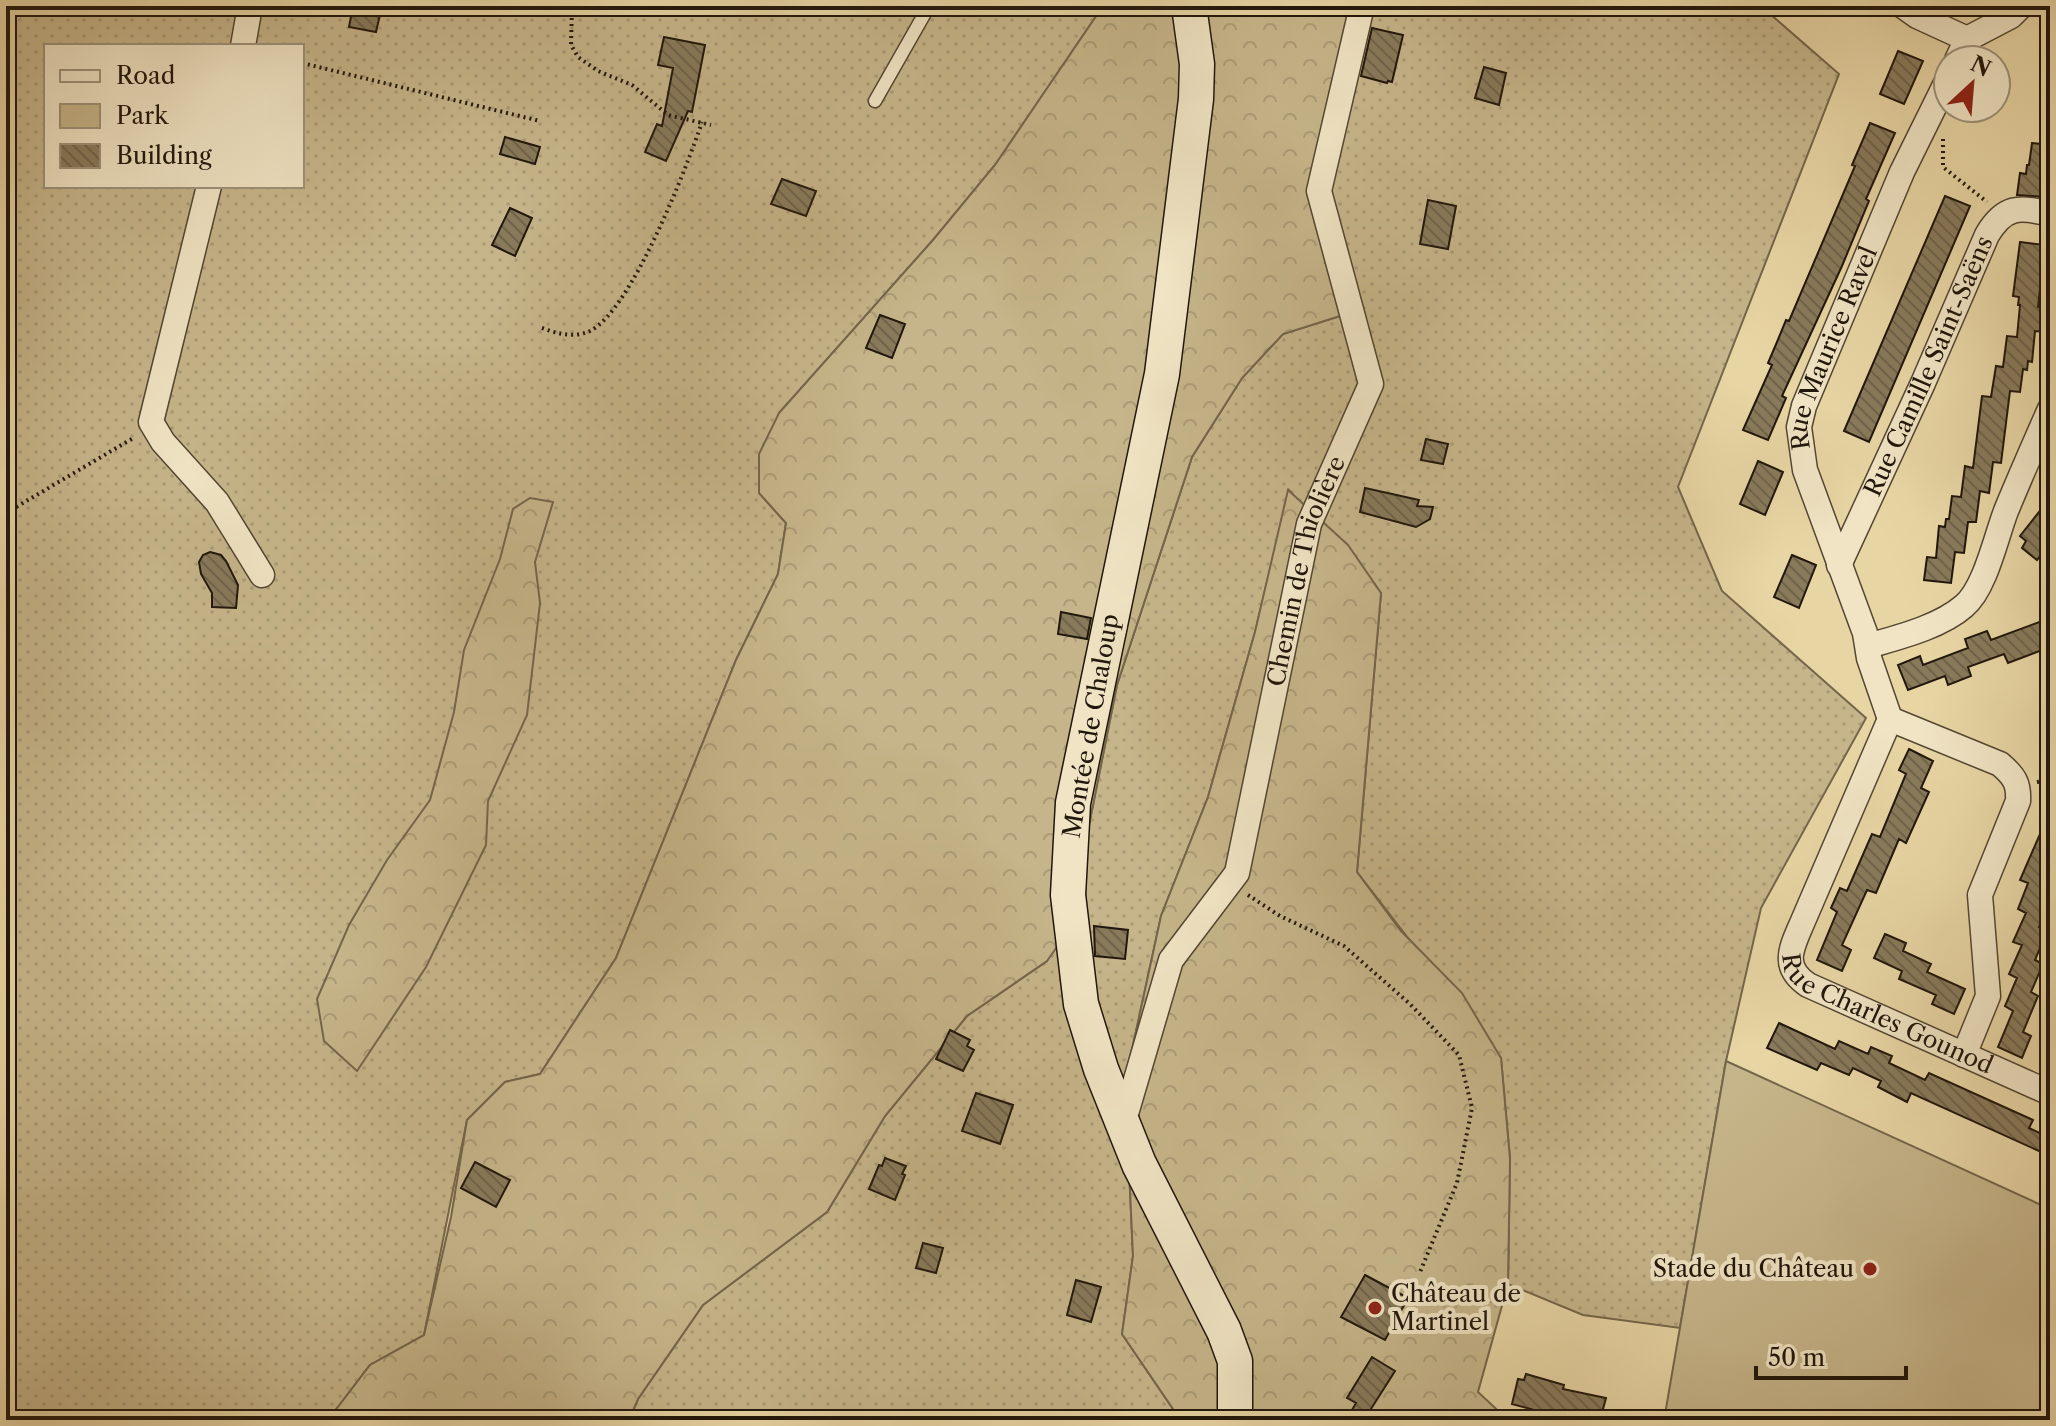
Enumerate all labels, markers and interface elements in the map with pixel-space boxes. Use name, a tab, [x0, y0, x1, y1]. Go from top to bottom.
legend	[44, 44, 304, 188]
north arrow	[1932, 44, 2012, 124]
text: N	[1966, 50, 1995, 83]
text: Road	[116, 61, 176, 90]
text: Park	[116, 101, 169, 130]
text: Building	[116, 141, 212, 170]
street label: Rue Camille Saint-Saëns	[1858, 232, 1999, 501]
street label: Rue Maurice Ravel	[1783, 242, 1883, 452]
street label: Chemin de Thiolière	[1261, 451, 1351, 689]
street label: Montée de Chaloup	[1056, 612, 1125, 840]
street label: Rue Charles Gounod	[1776, 951, 1998, 1080]
place label: Stade du Château	[1653, 1254, 1854, 1283]
marker: Stade du Château	[1861, 1260, 1879, 1278]
place label: Château de Martinel	[1391, 1279, 1521, 1336]
marker: Château de Martinel	[1366, 1299, 1384, 1317]
scale bar	[1756, 1330, 1906, 1380]
text: 50 m	[1768, 1343, 1825, 1372]

